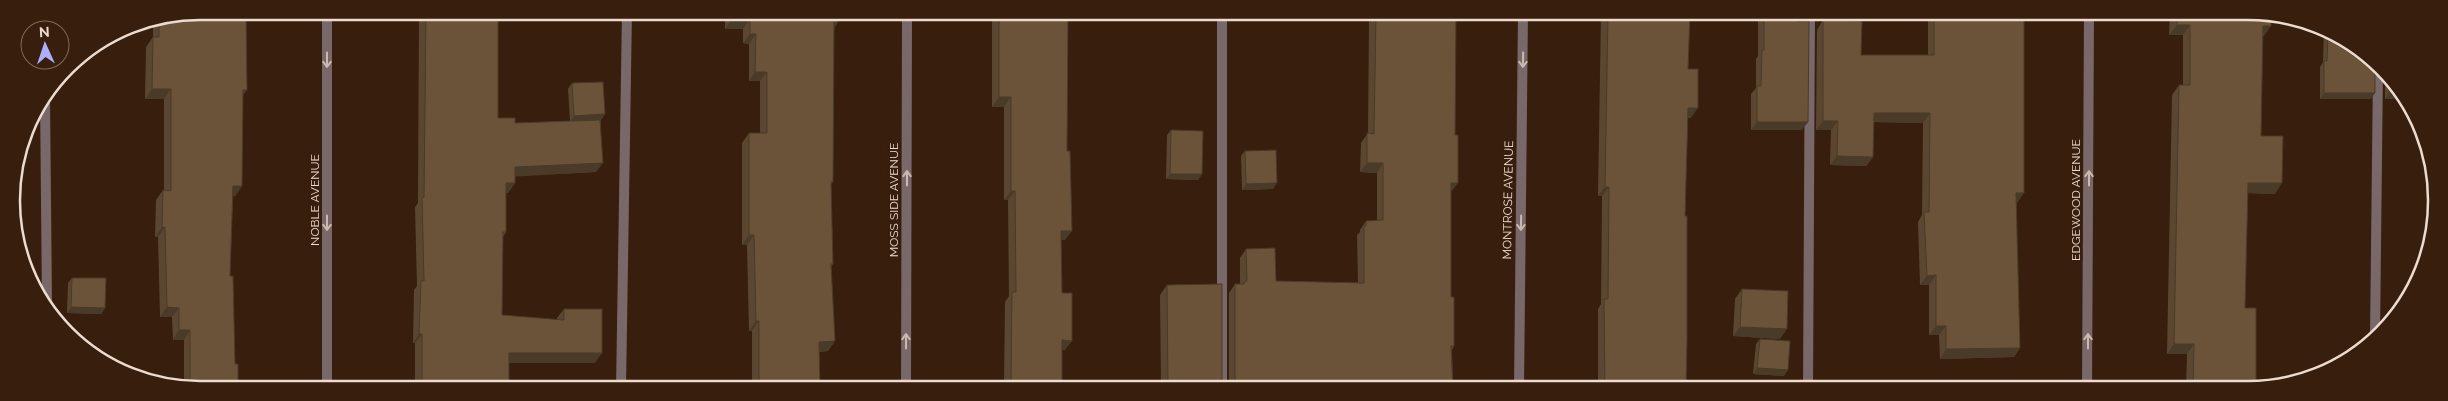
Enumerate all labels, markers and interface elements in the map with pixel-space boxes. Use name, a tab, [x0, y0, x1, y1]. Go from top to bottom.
north arrow	[20, 20, 70, 70]
text: N	[39, 24, 50, 40]
one-way arrow	[322, 52, 332, 68]
one-way arrow	[1518, 52, 1528, 68]
street label: EDGEWOOD AVENUE	[2069, 139, 2083, 261]
street label: MONTROSE AVENUE	[1500, 141, 1516, 259]
street label: MOSS SIDE AVENUE	[887, 143, 901, 257]
street label: NOBLE AVENUE	[308, 154, 322, 246]
one-way arrow	[902, 170, 912, 186]
one-way arrow	[2084, 170, 2093, 186]
one-way arrow	[322, 214, 332, 230]
one-way arrow	[1516, 214, 1526, 231]
one-way arrow	[901, 333, 911, 349]
one-way arrow	[2083, 333, 2093, 349]

